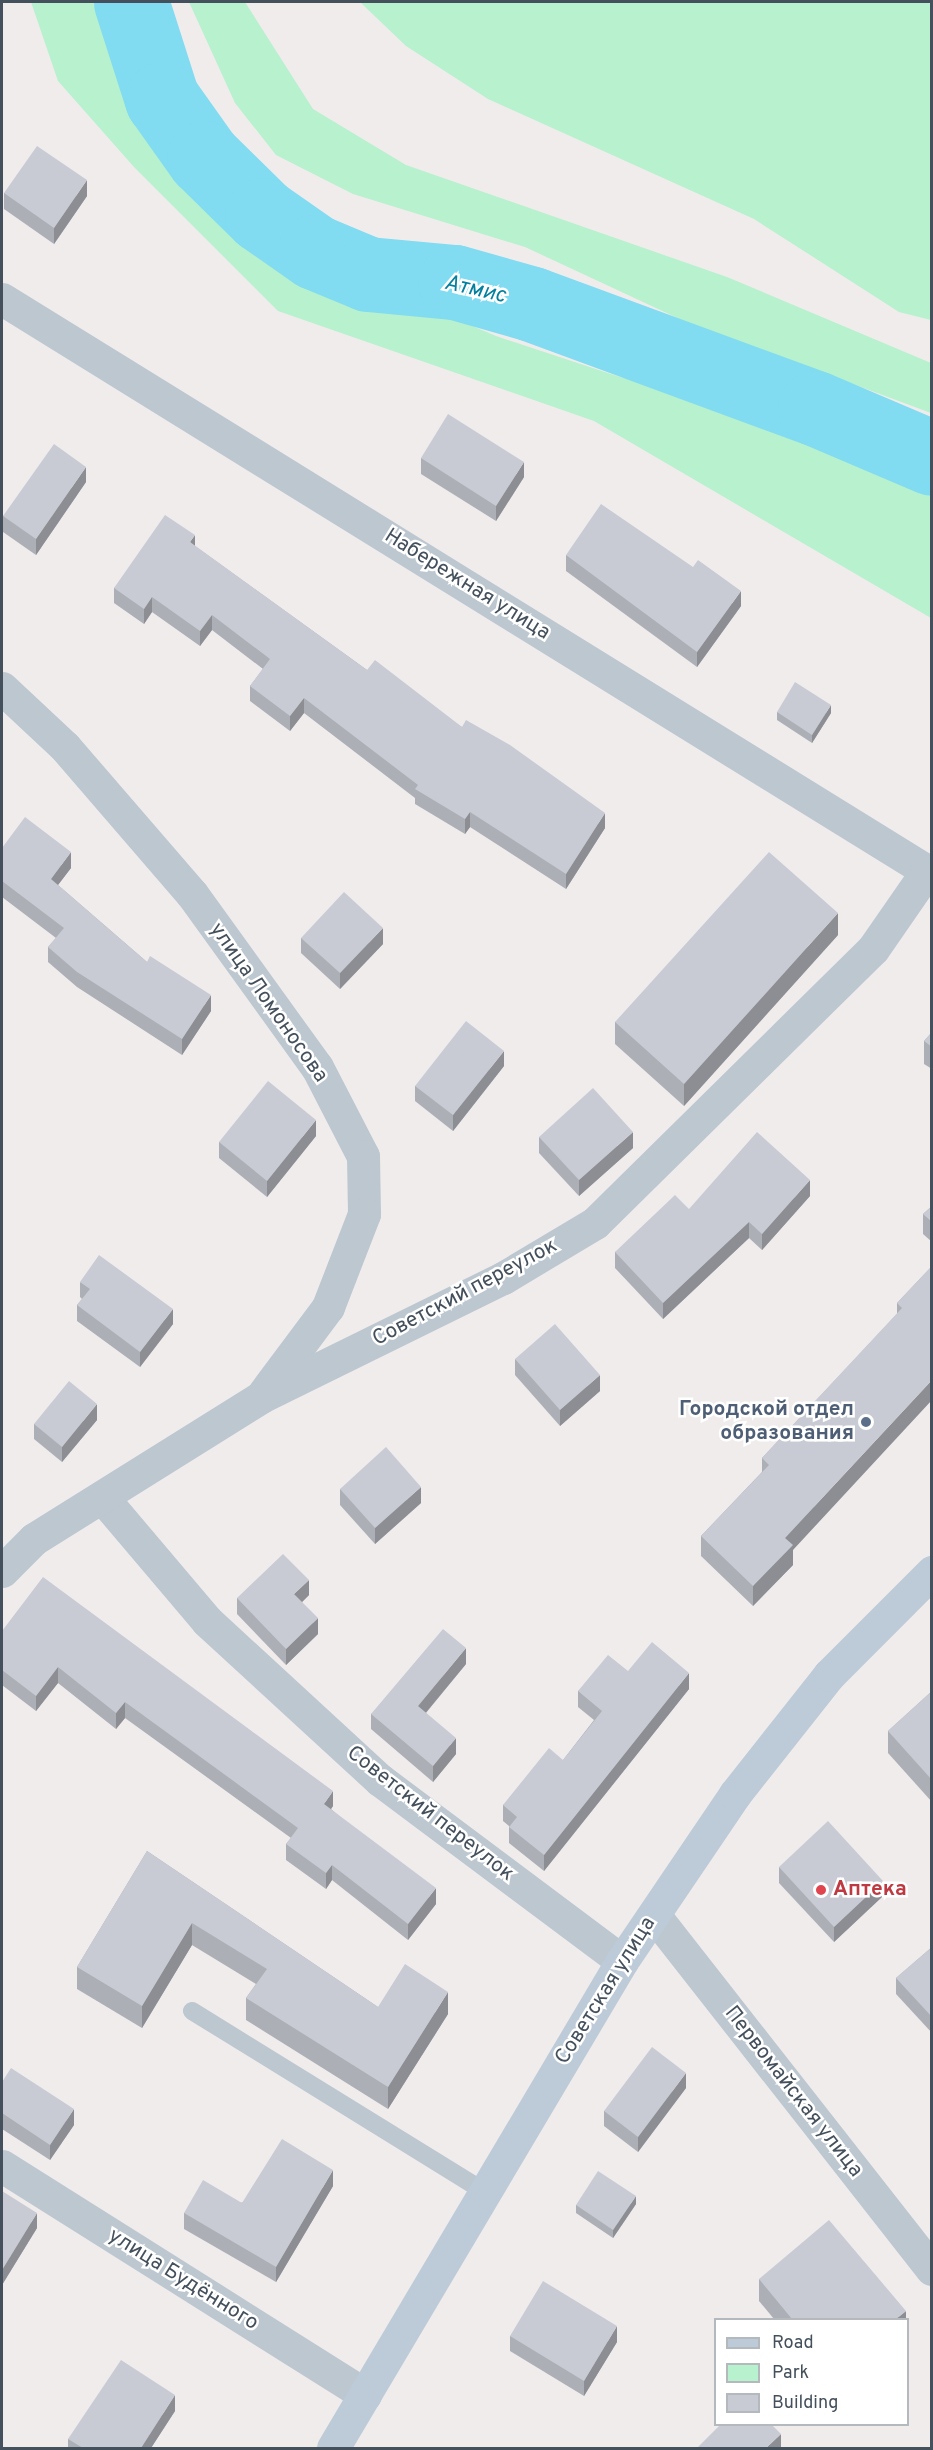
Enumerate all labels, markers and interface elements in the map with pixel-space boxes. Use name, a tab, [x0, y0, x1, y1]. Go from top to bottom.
water label: Атмис	[442, 270, 508, 310]
street label: Набережная улица	[380, 524, 554, 646]
street label: улица Ломоносова	[203, 918, 333, 1088]
street label: Советский переулок	[368, 1234, 562, 1352]
place label: Городской отдел образования	[679, 1397, 854, 1447]
marker: Городской отдел образования	[859, 1415, 873, 1429]
street label: Советский переулок	[341, 1741, 519, 1887]
place label: Аптека	[833, 1877, 907, 1903]
marker: Аптека	[814, 1883, 828, 1897]
street label: Советская улица	[550, 1913, 662, 2069]
street label: Первомайская улица	[718, 2001, 868, 2183]
street label: улица Будённого	[103, 2224, 263, 2336]
legend	[714, 2318, 909, 2426]
text: Road	[772, 2332, 814, 2355]
text: Park	[772, 2362, 809, 2385]
text: Building	[772, 2392, 838, 2415]

